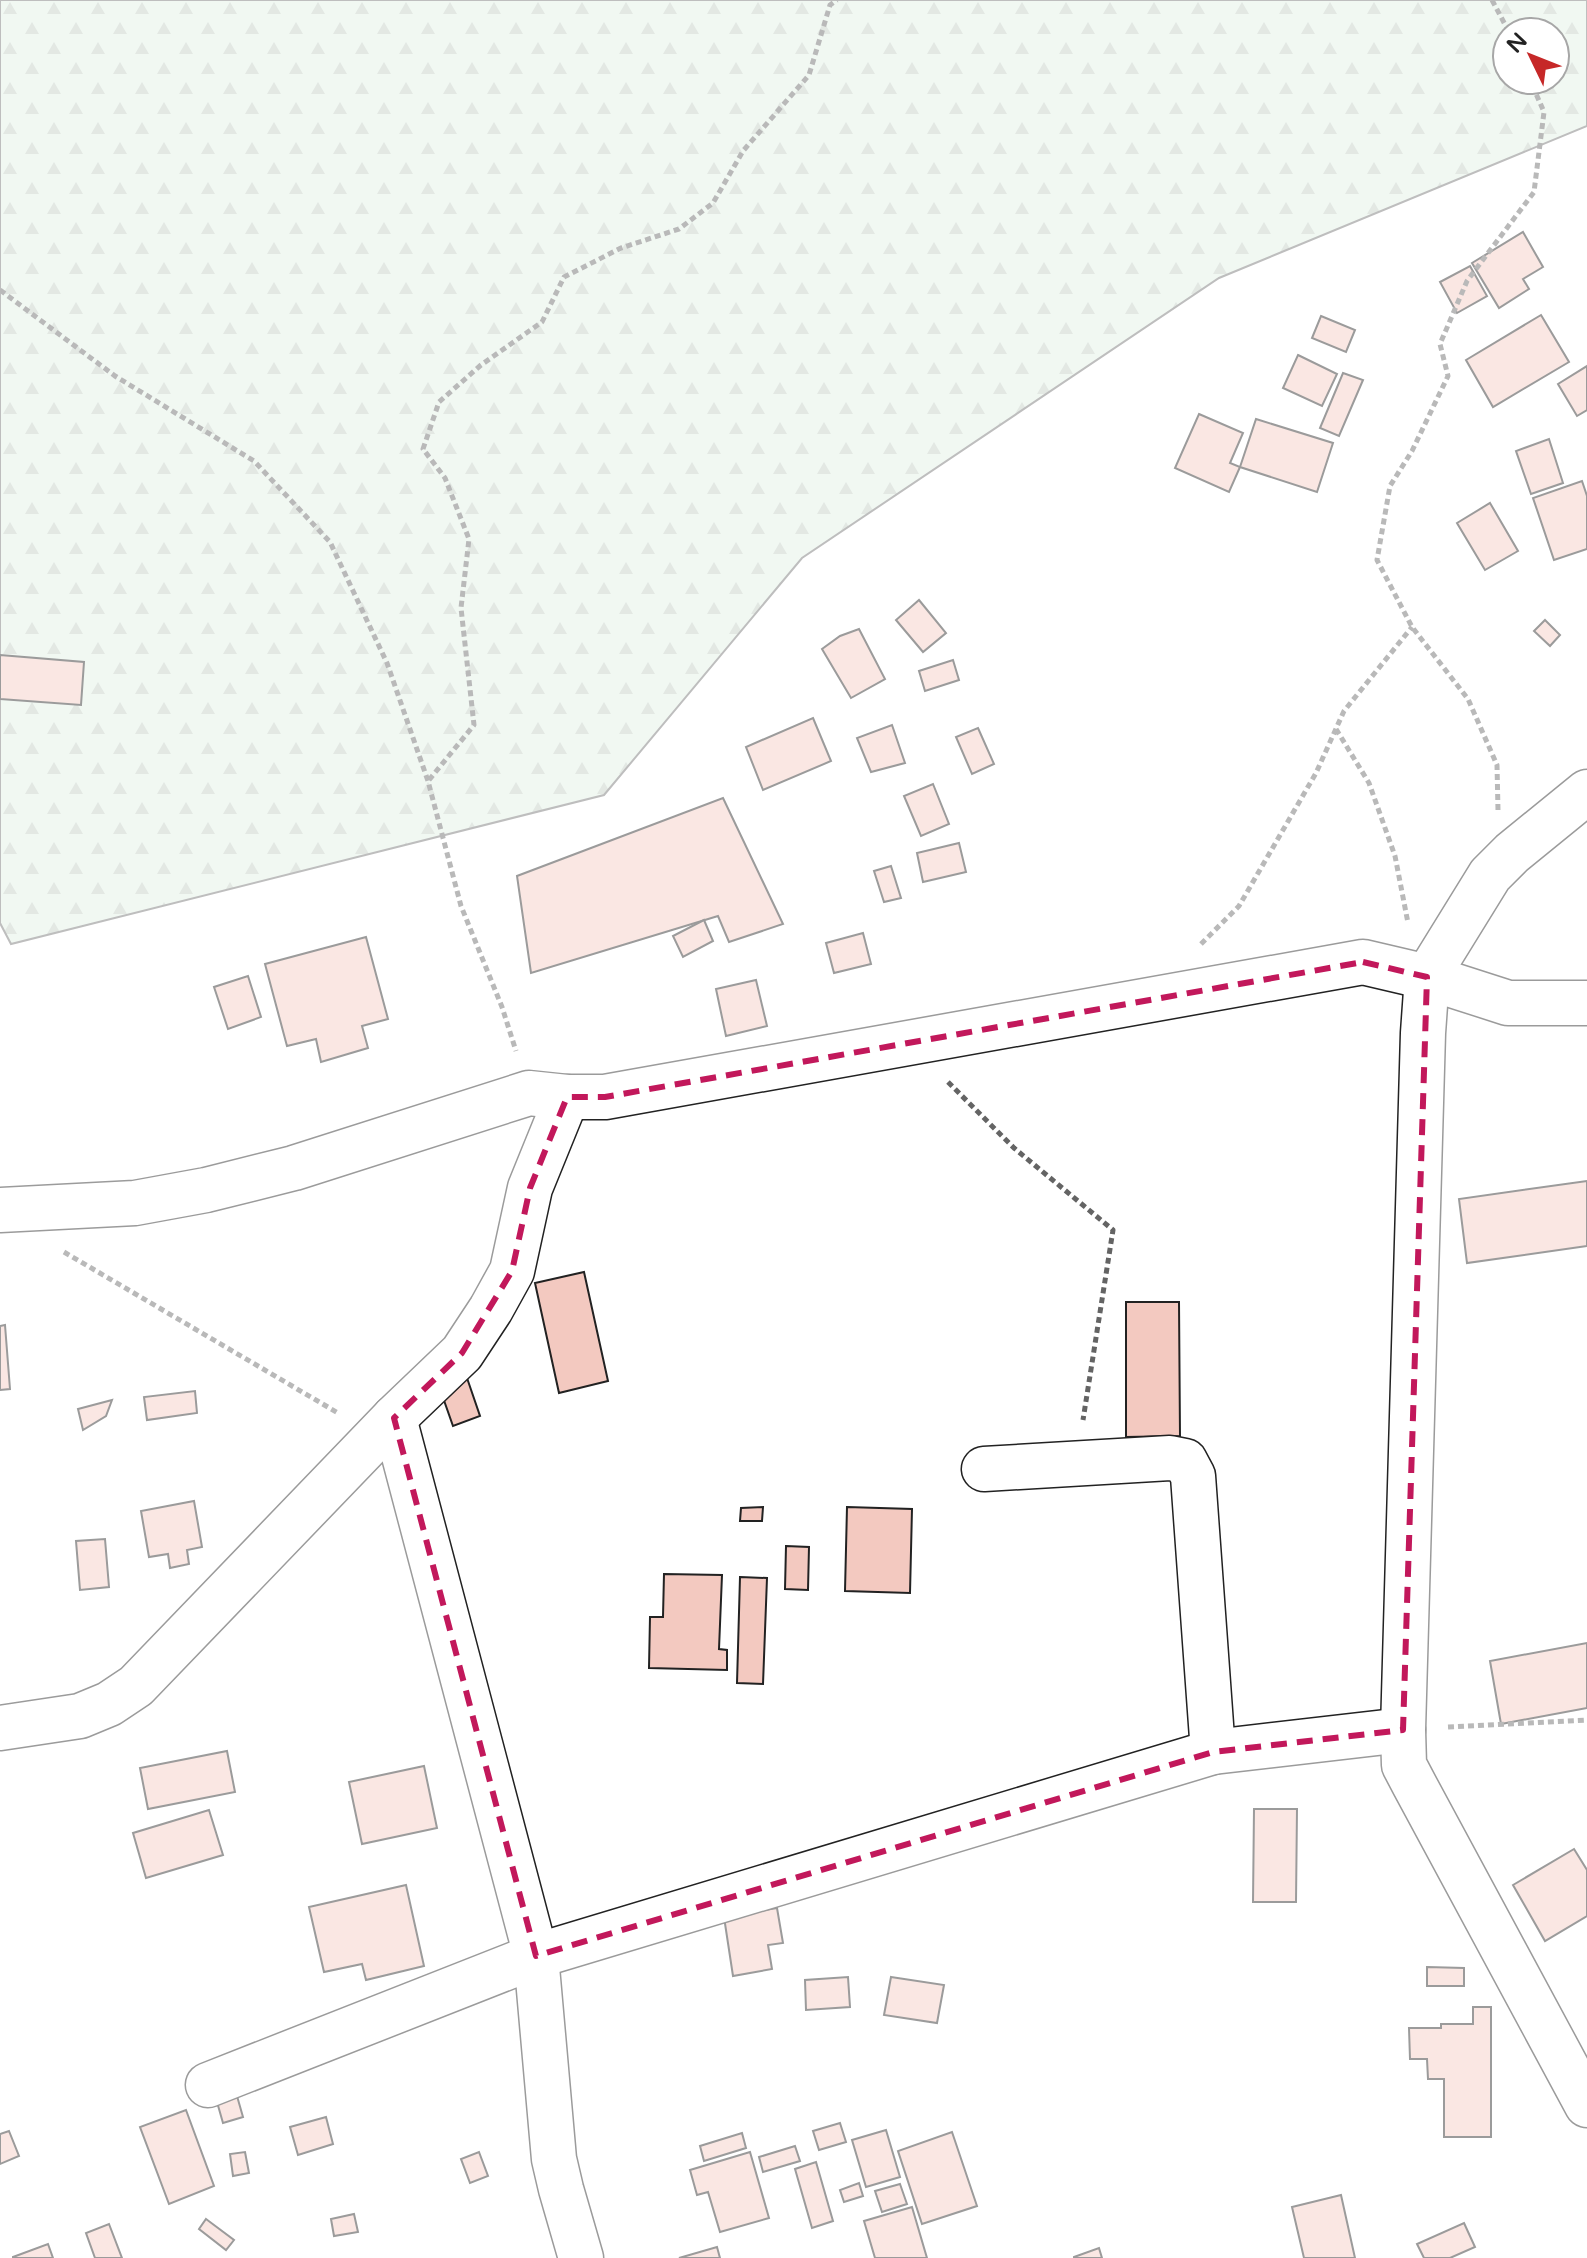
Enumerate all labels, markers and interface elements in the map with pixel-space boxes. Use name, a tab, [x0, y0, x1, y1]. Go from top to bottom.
north arrow	[1491, 16, 1571, 96]
text: N	[1502, 28, 1533, 58]

